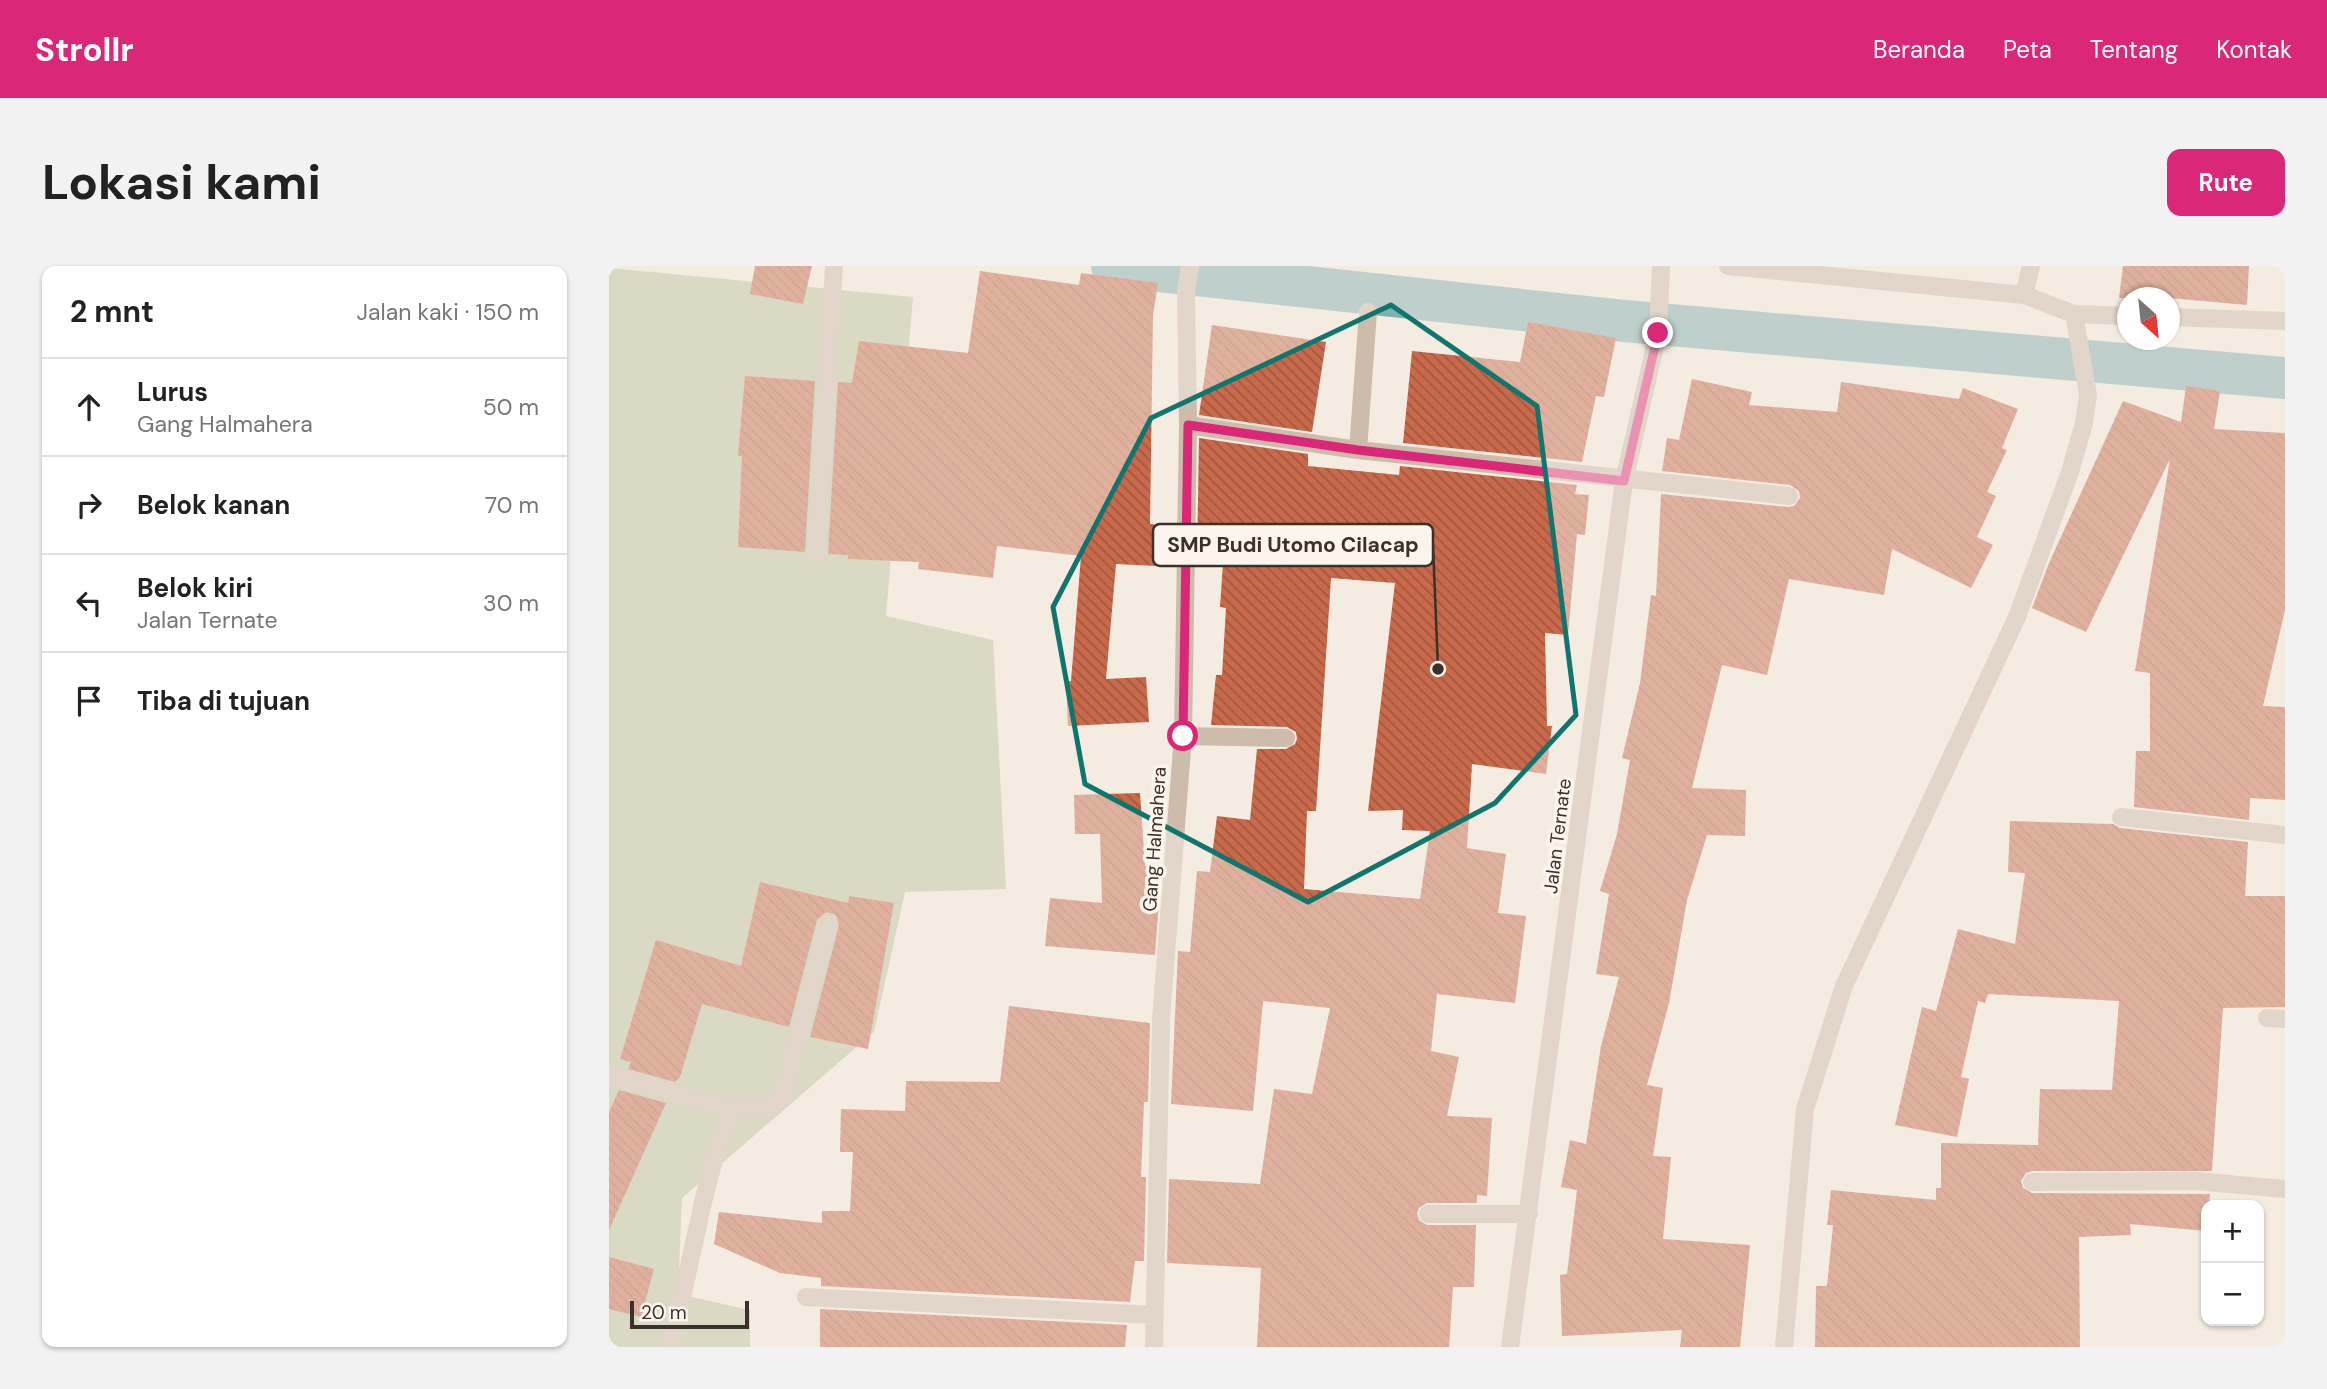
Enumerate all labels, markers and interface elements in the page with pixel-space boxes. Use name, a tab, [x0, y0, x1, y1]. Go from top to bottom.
text: Strollr	[35, 28, 134, 71]
text: Beranda	[1873, 34, 1965, 65]
text: Peta	[2003, 34, 2052, 65]
text: Tentang	[2090, 34, 2178, 65]
text: Kontak	[2216, 34, 2292, 65]
button: Rute	[2167, 149, 2285, 216]
text: Lokasi kami	[42, 150, 321, 214]
north arrow	[2117, 287, 2180, 350]
text: 2 mnt	[70, 292, 154, 331]
text: Jalan kaki · 150 m	[357, 297, 539, 327]
route end	[1642, 317, 1673, 348]
text: Lurus	[137, 375, 208, 409]
icon: ahead	[70, 388, 108, 426]
text: 50 m	[483, 392, 539, 422]
text: Gang Halmahera	[137, 409, 313, 439]
icon: right	[70, 486, 108, 524]
text: Belok kanan	[137, 488, 290, 522]
text: 70 m	[485, 490, 539, 520]
callout: SMP Budi Utomo Cilacap	[1153, 524, 1433, 566]
text: SMP Budi Utomo Cilacap	[1167, 531, 1419, 559]
text: Belok kiri	[137, 571, 253, 605]
icon: left	[70, 584, 108, 622]
text: 30 m	[483, 588, 539, 618]
text: Jalan Ternate	[137, 605, 278, 635]
icon: arrive	[70, 682, 108, 720]
text: Tiba di tujuan	[137, 684, 310, 718]
route start	[1167, 720, 1198, 751]
street label: Gang Halmahera	[1137, 766, 1172, 912]
street label: Jalan Ternate	[1538, 777, 1577, 895]
map controls	[2201, 1200, 2264, 1326]
button: +	[2201, 1200, 2264, 1263]
button: −	[2201, 1263, 2264, 1326]
scale bar	[630, 1298, 749, 1330]
text: 20 m	[641, 1300, 687, 1325]

